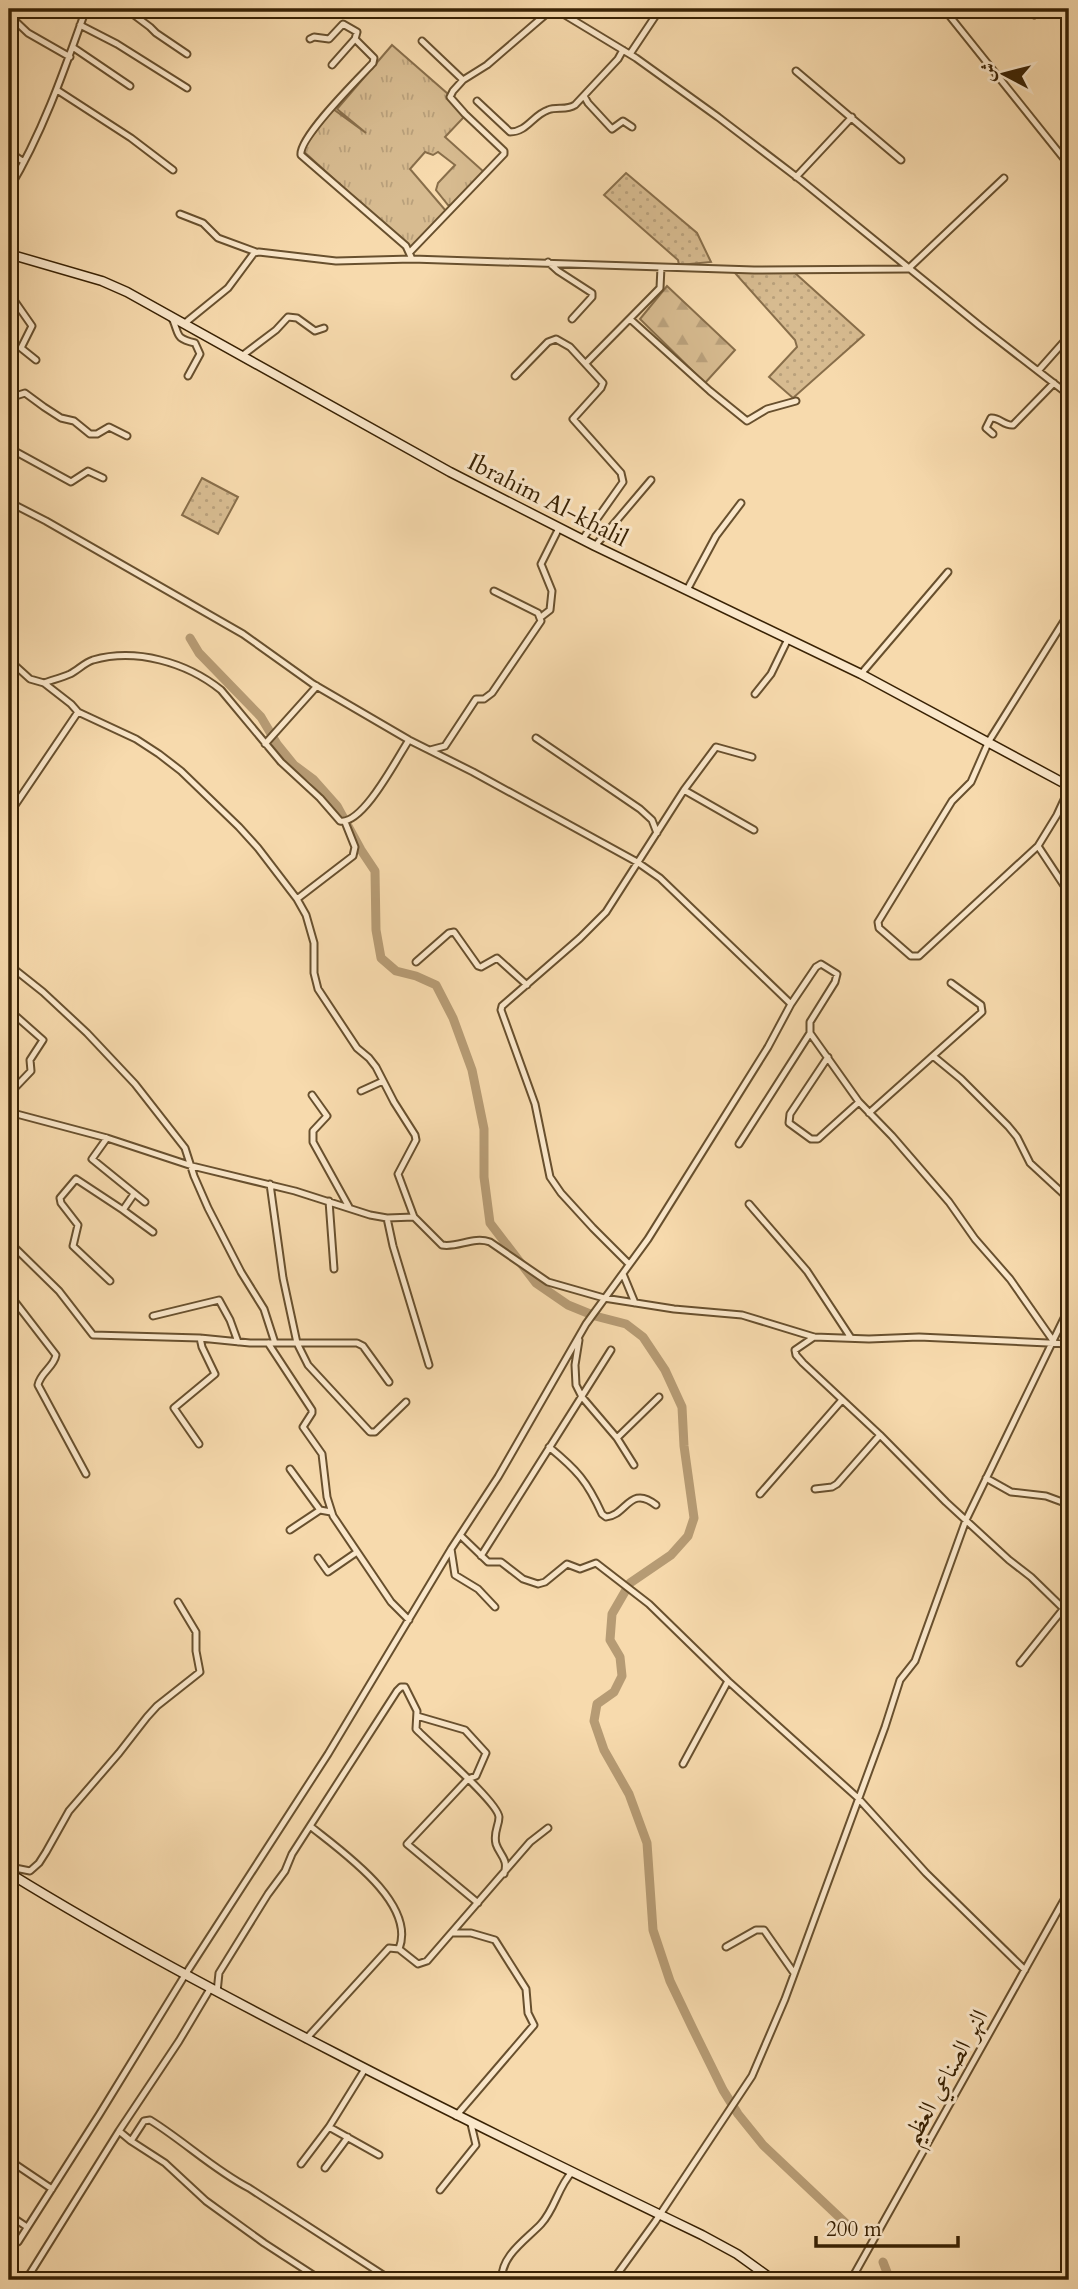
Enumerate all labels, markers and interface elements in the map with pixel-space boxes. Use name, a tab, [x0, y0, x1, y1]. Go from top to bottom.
north arrow	[970, 38, 1040, 108]
text: ش	[974, 61, 1002, 83]
street label: Ibrahim Al-khalil	[462, 446, 634, 555]
street label: النهر الصناعي العظيم	[895, 2004, 1002, 2154]
scale bar	[816, 2205, 957, 2249]
text: 200 m	[826, 2215, 882, 2244]

